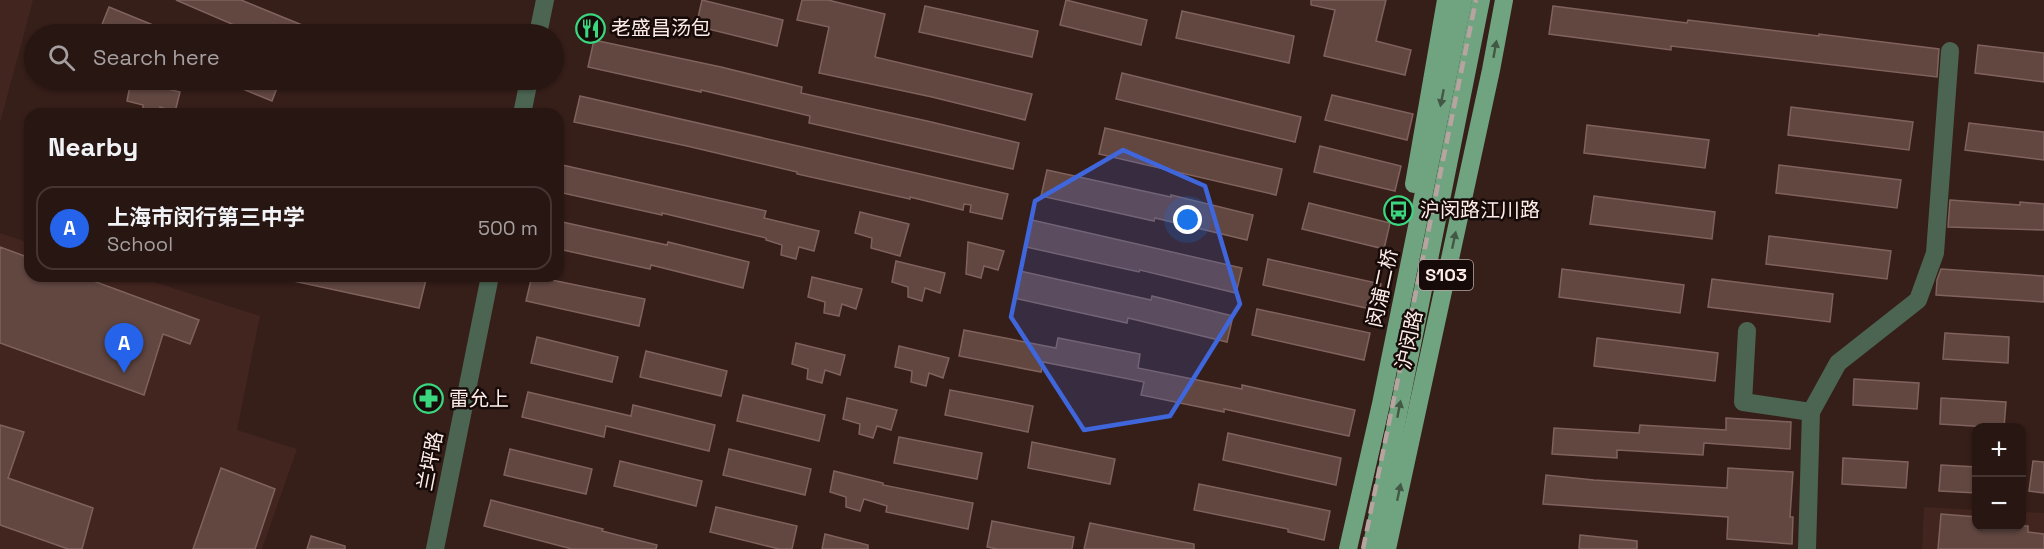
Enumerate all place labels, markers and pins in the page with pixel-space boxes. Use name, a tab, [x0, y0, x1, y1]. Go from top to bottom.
restaurant icon: 老盛昌汤包	[574, 12, 606, 44]
place label: 老盛昌汤包	[611, 15, 711, 41]
bus stop icon: 沪闵路江川路	[1383, 194, 1415, 226]
place label: 沪闵路江川路	[1420, 197, 1540, 223]
pin: A	[104, 324, 144, 373]
pharmacy icon: 雷允上	[412, 383, 444, 415]
place label: 雷允上	[449, 386, 509, 412]

